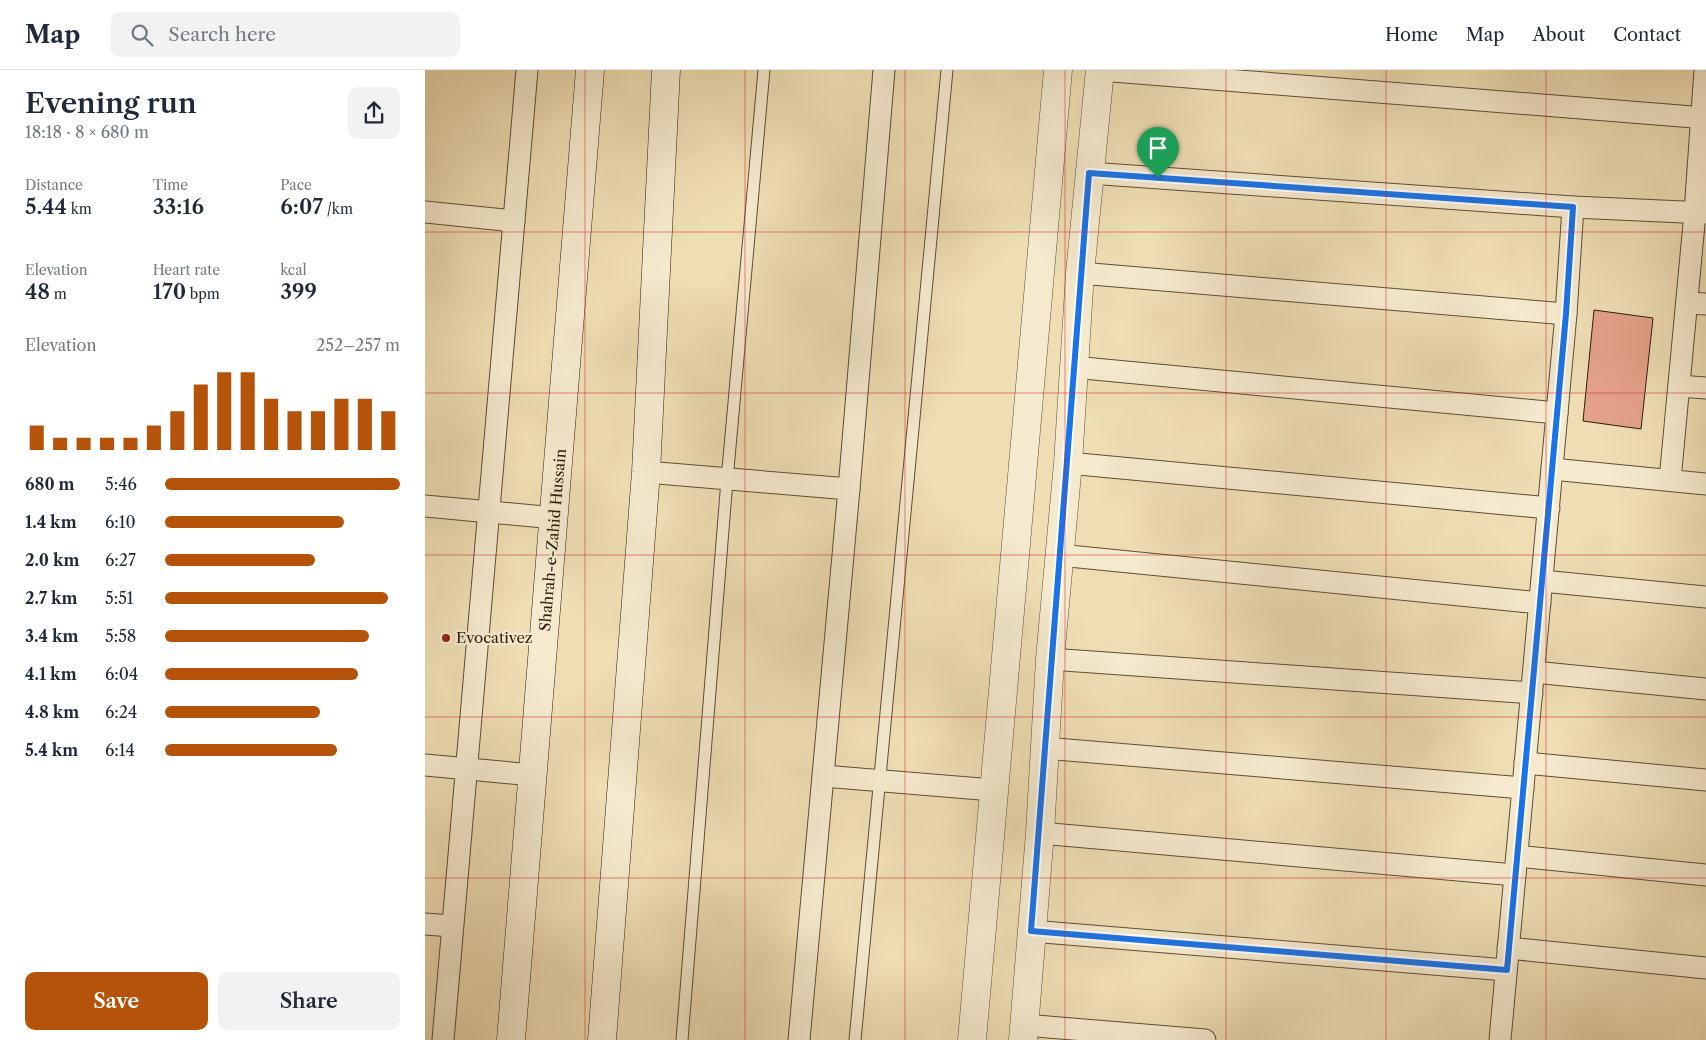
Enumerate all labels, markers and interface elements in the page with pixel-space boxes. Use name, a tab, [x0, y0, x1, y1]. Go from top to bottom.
search box	[110, 12, 460, 57]
text: Map	[25, 20, 80, 49]
icon: search	[128, 21, 156, 49]
text: Search here	[168, 23, 276, 46]
text: Home	[1385, 24, 1438, 46]
text: Map	[1466, 24, 1504, 46]
text: About	[1532, 24, 1585, 46]
text: Contact	[1613, 24, 1681, 46]
text: Evening run	[25, 86, 197, 120]
button: share	[348, 87, 400, 139]
text: 18:18 · 8 × 680 m	[25, 122, 149, 142]
pin	[1137, 127, 1179, 178]
icon: arrive	[1144, 134, 1172, 162]
text: Distance	[25, 176, 83, 194]
text: Time	[153, 176, 188, 194]
text: Pace	[280, 176, 312, 194]
text: 5.44	[25, 194, 67, 219]
text: 33:16	[153, 194, 204, 219]
text: 6:07	[280, 194, 323, 219]
text: km	[67, 200, 92, 218]
text: /km	[323, 200, 353, 218]
text: Elevation	[25, 261, 88, 279]
text: Heart rate	[153, 261, 220, 279]
text: kcal	[280, 261, 307, 279]
text: 48	[25, 279, 50, 304]
text: 170	[153, 279, 186, 304]
text: 399	[280, 279, 317, 304]
text: m	[50, 285, 67, 303]
text: bpm	[186, 285, 220, 303]
text: Elevation	[25, 335, 96, 355]
text: 252–257 m	[316, 335, 400, 355]
street label: Shahrah-e-Zahid Hussain	[535, 447, 570, 632]
text: 680 m	[25, 474, 75, 494]
text: 5:46	[105, 474, 137, 494]
text: 1.4 km	[25, 512, 77, 532]
text: 6:10	[105, 512, 136, 532]
text: 2.0 km	[25, 550, 79, 570]
text: 6:27	[105, 550, 136, 570]
text: 2.7 km	[25, 588, 78, 608]
text: 5:51	[105, 588, 134, 608]
text: 3.4 km	[25, 626, 78, 646]
text: 5:58	[105, 626, 136, 646]
place label: Evocativez	[456, 628, 533, 647]
marker: Evocativez	[440, 632, 452, 644]
text: 4.1 km	[25, 664, 77, 684]
text: 6:04	[105, 664, 138, 684]
text: 4.8 km	[25, 702, 79, 722]
text: 6:24	[105, 702, 137, 722]
text: 5.4 km	[25, 740, 78, 760]
text: 6:14	[105, 740, 135, 760]
button: Save	[25, 972, 208, 1030]
button: Share	[218, 972, 400, 1030]

